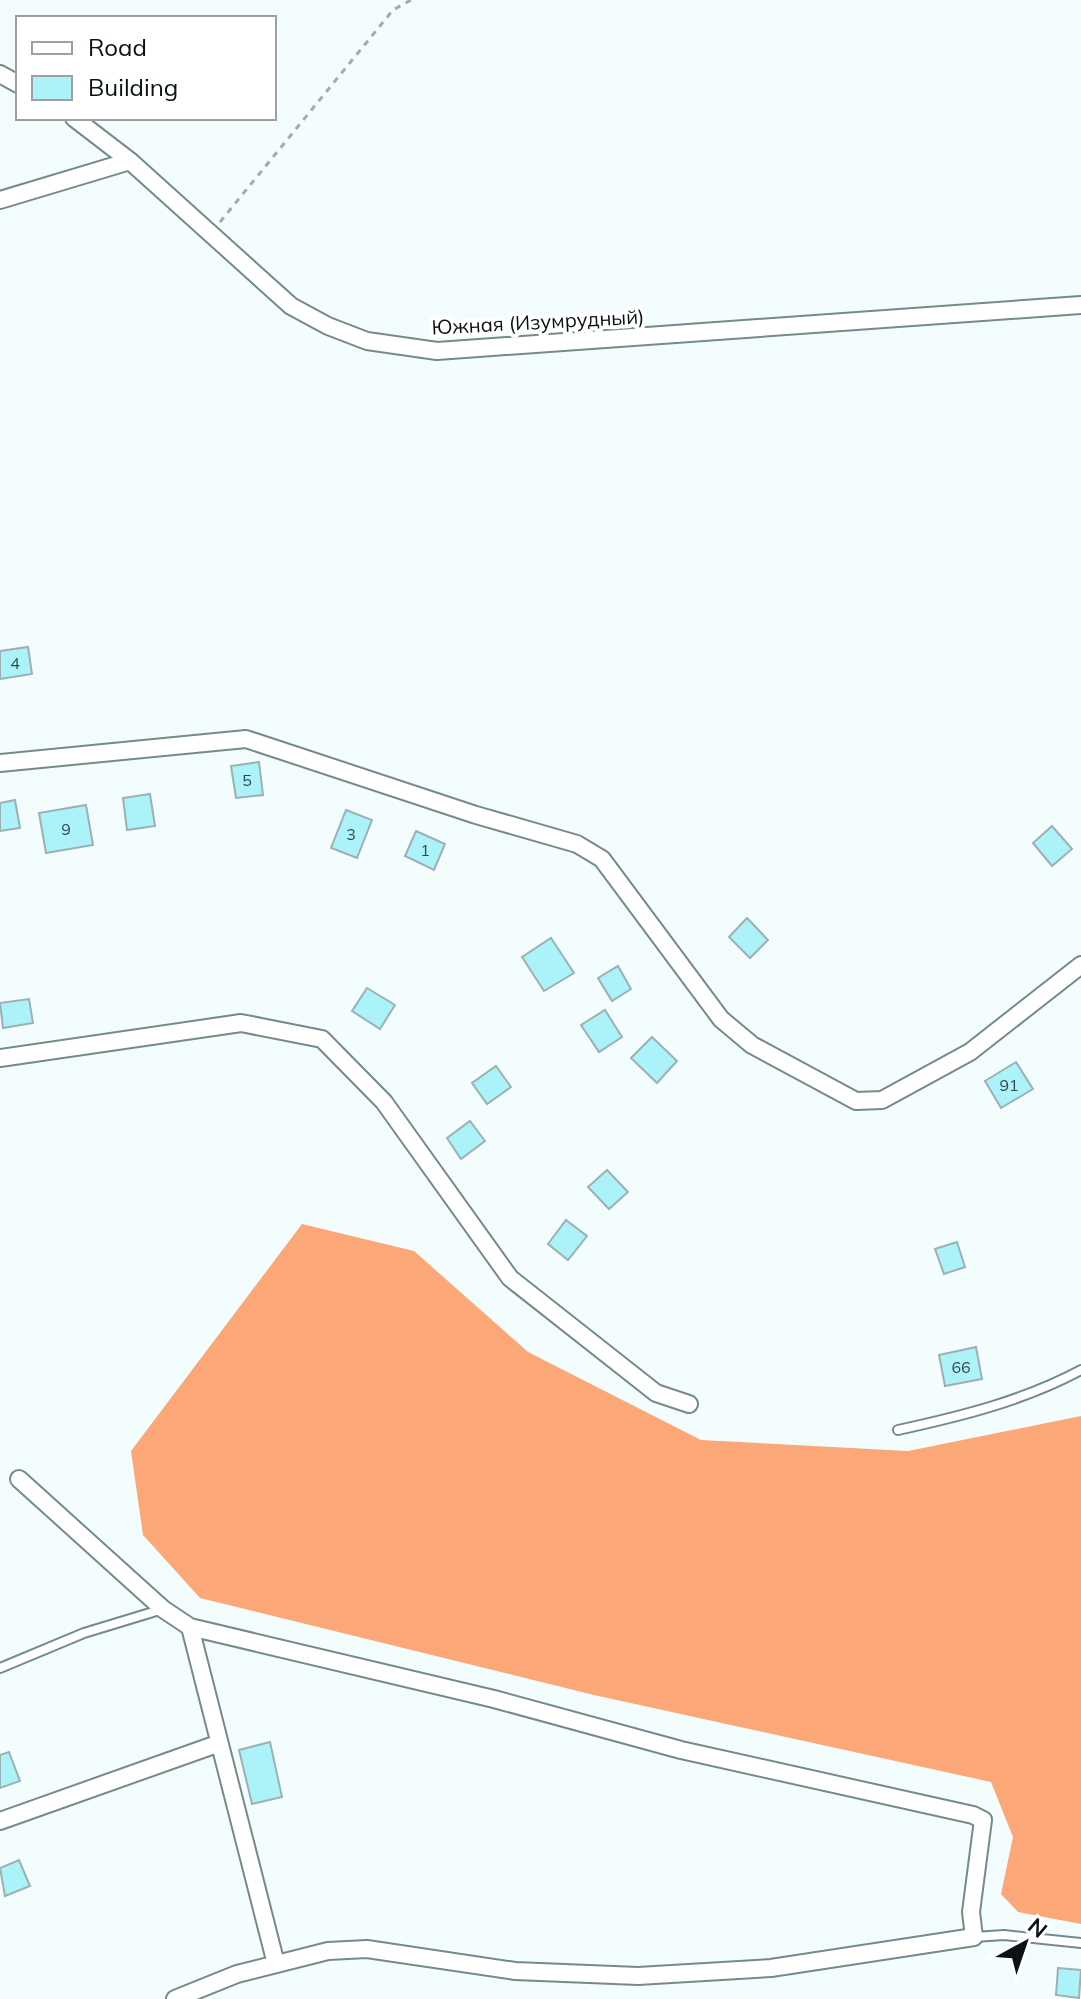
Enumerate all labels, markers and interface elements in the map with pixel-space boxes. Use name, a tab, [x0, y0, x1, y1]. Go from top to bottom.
legend	[16, 16, 276, 120]
text: Road	[88, 32, 147, 62]
text: Building	[88, 72, 178, 102]
street label: Южная (Изумрудный)	[431, 303, 645, 340]
house number: 4	[10, 653, 20, 673]
house number: 5	[242, 770, 252, 790]
house number: 9	[61, 819, 71, 839]
house number: 3	[346, 824, 356, 844]
house number: 1	[420, 840, 430, 860]
house number: 91	[999, 1075, 1019, 1095]
house number: 66	[951, 1357, 971, 1377]
north arrow	[985, 1903, 1065, 1983]
text: N	[1022, 1912, 1053, 1944]

